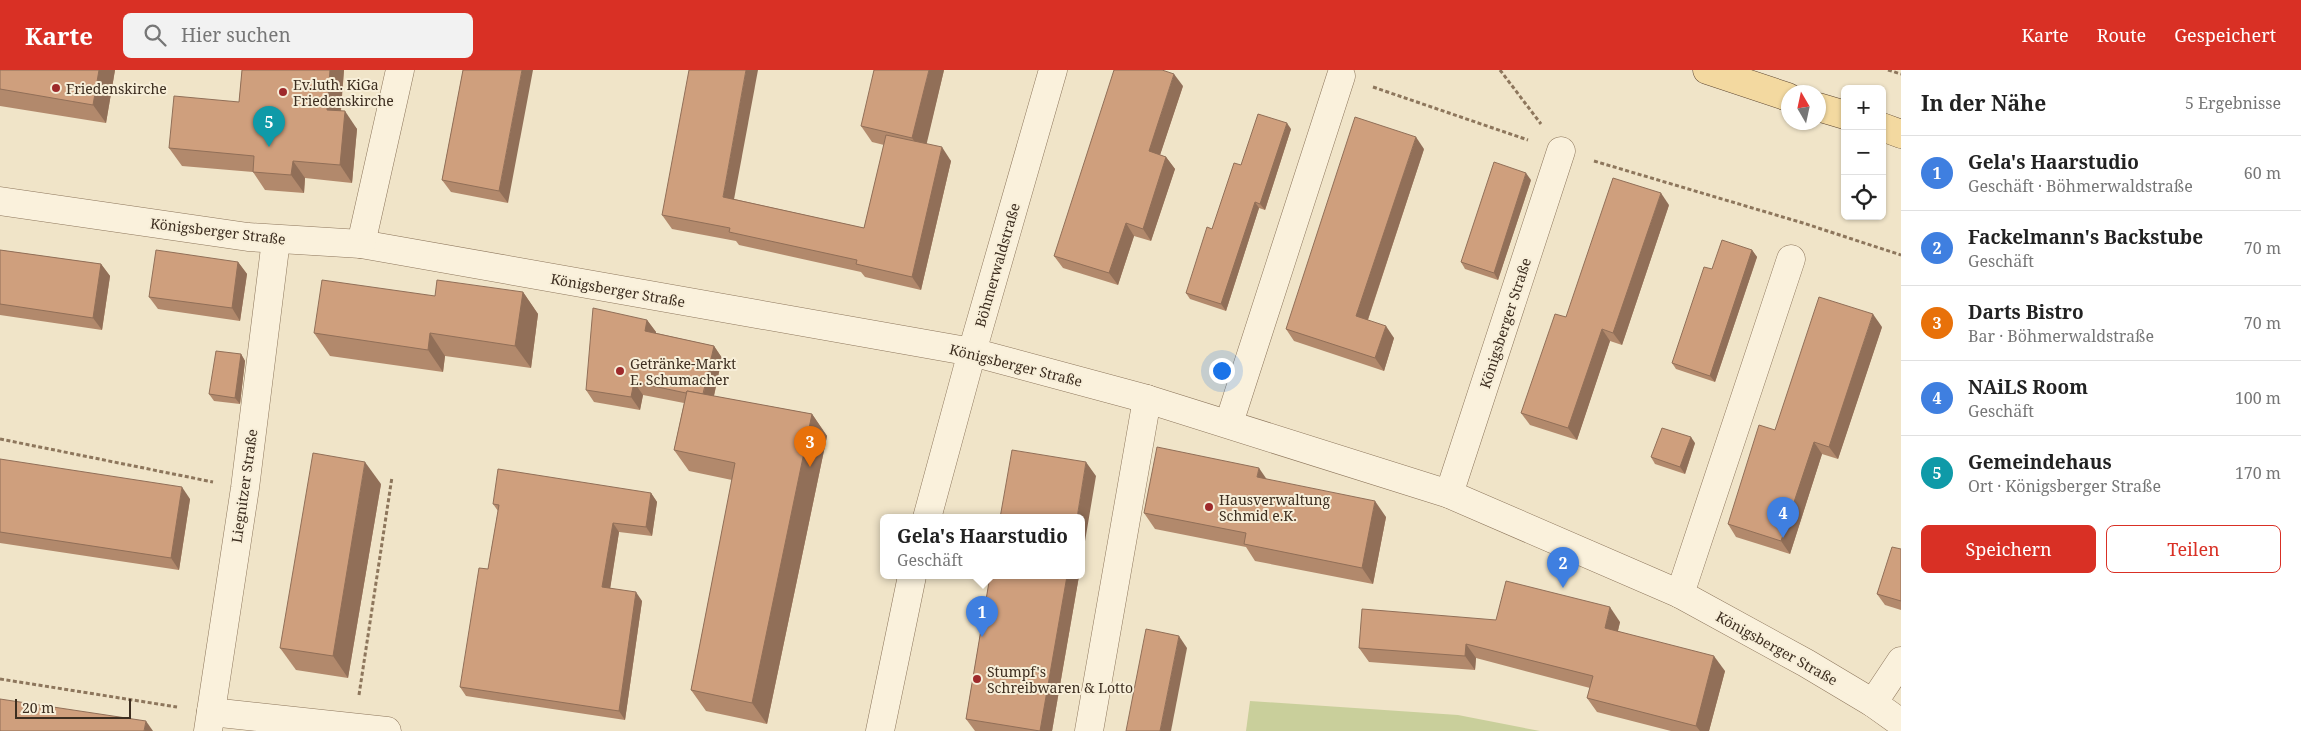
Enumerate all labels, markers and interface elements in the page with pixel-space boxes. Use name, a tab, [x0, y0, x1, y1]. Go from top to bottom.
search box	[123, 13, 473, 58]
text: Karte	[25, 19, 93, 52]
icon: search	[141, 21, 169, 49]
text: Hier suchen	[181, 22, 291, 48]
text: Karte	[2021, 23, 2069, 47]
text: Route	[2097, 23, 2146, 47]
text: Gespeichert	[2174, 23, 2276, 47]
place label: Ev.luth. KiGa Friedenskirche	[293, 75, 394, 110]
place label: Friedenskirche	[66, 79, 167, 98]
marker: Friedenskirche	[50, 82, 62, 94]
north arrow	[1781, 85, 1826, 130]
map controls	[1841, 85, 1886, 220]
button: +	[1841, 85, 1886, 130]
marker: Ev.luth. KiGa Friedenskirche	[277, 86, 289, 98]
text: In der Nähe	[1921, 89, 2046, 117]
text: 5 Ergebnisse	[2185, 92, 2281, 114]
pin: 5	[253, 106, 285, 147]
button: −	[1841, 130, 1886, 175]
text: Gela's Haarstudio	[1968, 149, 2139, 175]
text: 1	[1932, 162, 1942, 184]
text: 60 m	[2244, 162, 2281, 184]
button: locate	[1841, 175, 1886, 220]
text: Geschäft · Böhmerwaldstraße	[1968, 175, 2193, 197]
street label: Böhmerwaldstraße	[970, 201, 1024, 329]
street label: Königsberger Straße	[149, 213, 287, 249]
text: Fackelmann's Backstube	[1968, 224, 2203, 250]
text: 2	[1932, 237, 1942, 259]
text: 70 m	[2244, 237, 2281, 259]
text: Geschäft	[1968, 250, 2034, 272]
street label: Königsberger Straße	[1475, 255, 1535, 391]
street label: Königsberger Straße	[549, 269, 687, 311]
text: Darts Bistro	[1968, 299, 2084, 325]
text: 3	[1932, 312, 1942, 334]
text: 70 m	[2244, 312, 2281, 334]
text: Bar · Böhmerwaldstraße	[1968, 325, 2154, 347]
street label: Königsberger Straße	[948, 339, 1084, 391]
place label: Getränke-Markt E. Schumacher	[630, 354, 736, 389]
your location	[1209, 358, 1235, 384]
marker: Getränke-Markt E. Schumacher	[614, 365, 626, 377]
text: NAiLS Room	[1968, 374, 2088, 400]
text: 4	[1932, 387, 1942, 409]
text: 100 m	[2235, 387, 2281, 409]
text: Geschäft	[1968, 400, 2034, 422]
pin: 3	[794, 426, 826, 467]
street label: Liegnitzer Straße	[227, 428, 261, 544]
text: Gemeindehaus	[1968, 449, 2112, 475]
text: 5	[1932, 462, 1942, 484]
text: 170 m	[2235, 462, 2281, 484]
text: Ort · Königsberger Straße	[1968, 475, 2161, 497]
place label: Hausverwaltung Schmid e.K.	[1219, 490, 1331, 525]
pin: 4	[1767, 497, 1799, 538]
marker: Hausverwaltung Schmid e.K.	[1203, 501, 1215, 513]
popup	[880, 514, 1085, 579]
text: Gela's Haarstudio	[897, 523, 1068, 549]
button: Speichern	[1921, 525, 2096, 573]
button: Teilen	[2106, 525, 2281, 573]
pin: 2	[1547, 547, 1579, 588]
text: Geschäft	[897, 549, 963, 571]
pin: 1	[966, 596, 998, 637]
street label: Königsberger Straße	[1713, 607, 1841, 689]
place label: Stumpf's Schreibwaren & Lotto	[987, 662, 1133, 697]
marker: Stumpf's Schreibwaren & Lotto	[971, 673, 983, 685]
scale bar	[15, 696, 131, 719]
text: 20 m	[22, 698, 55, 717]

